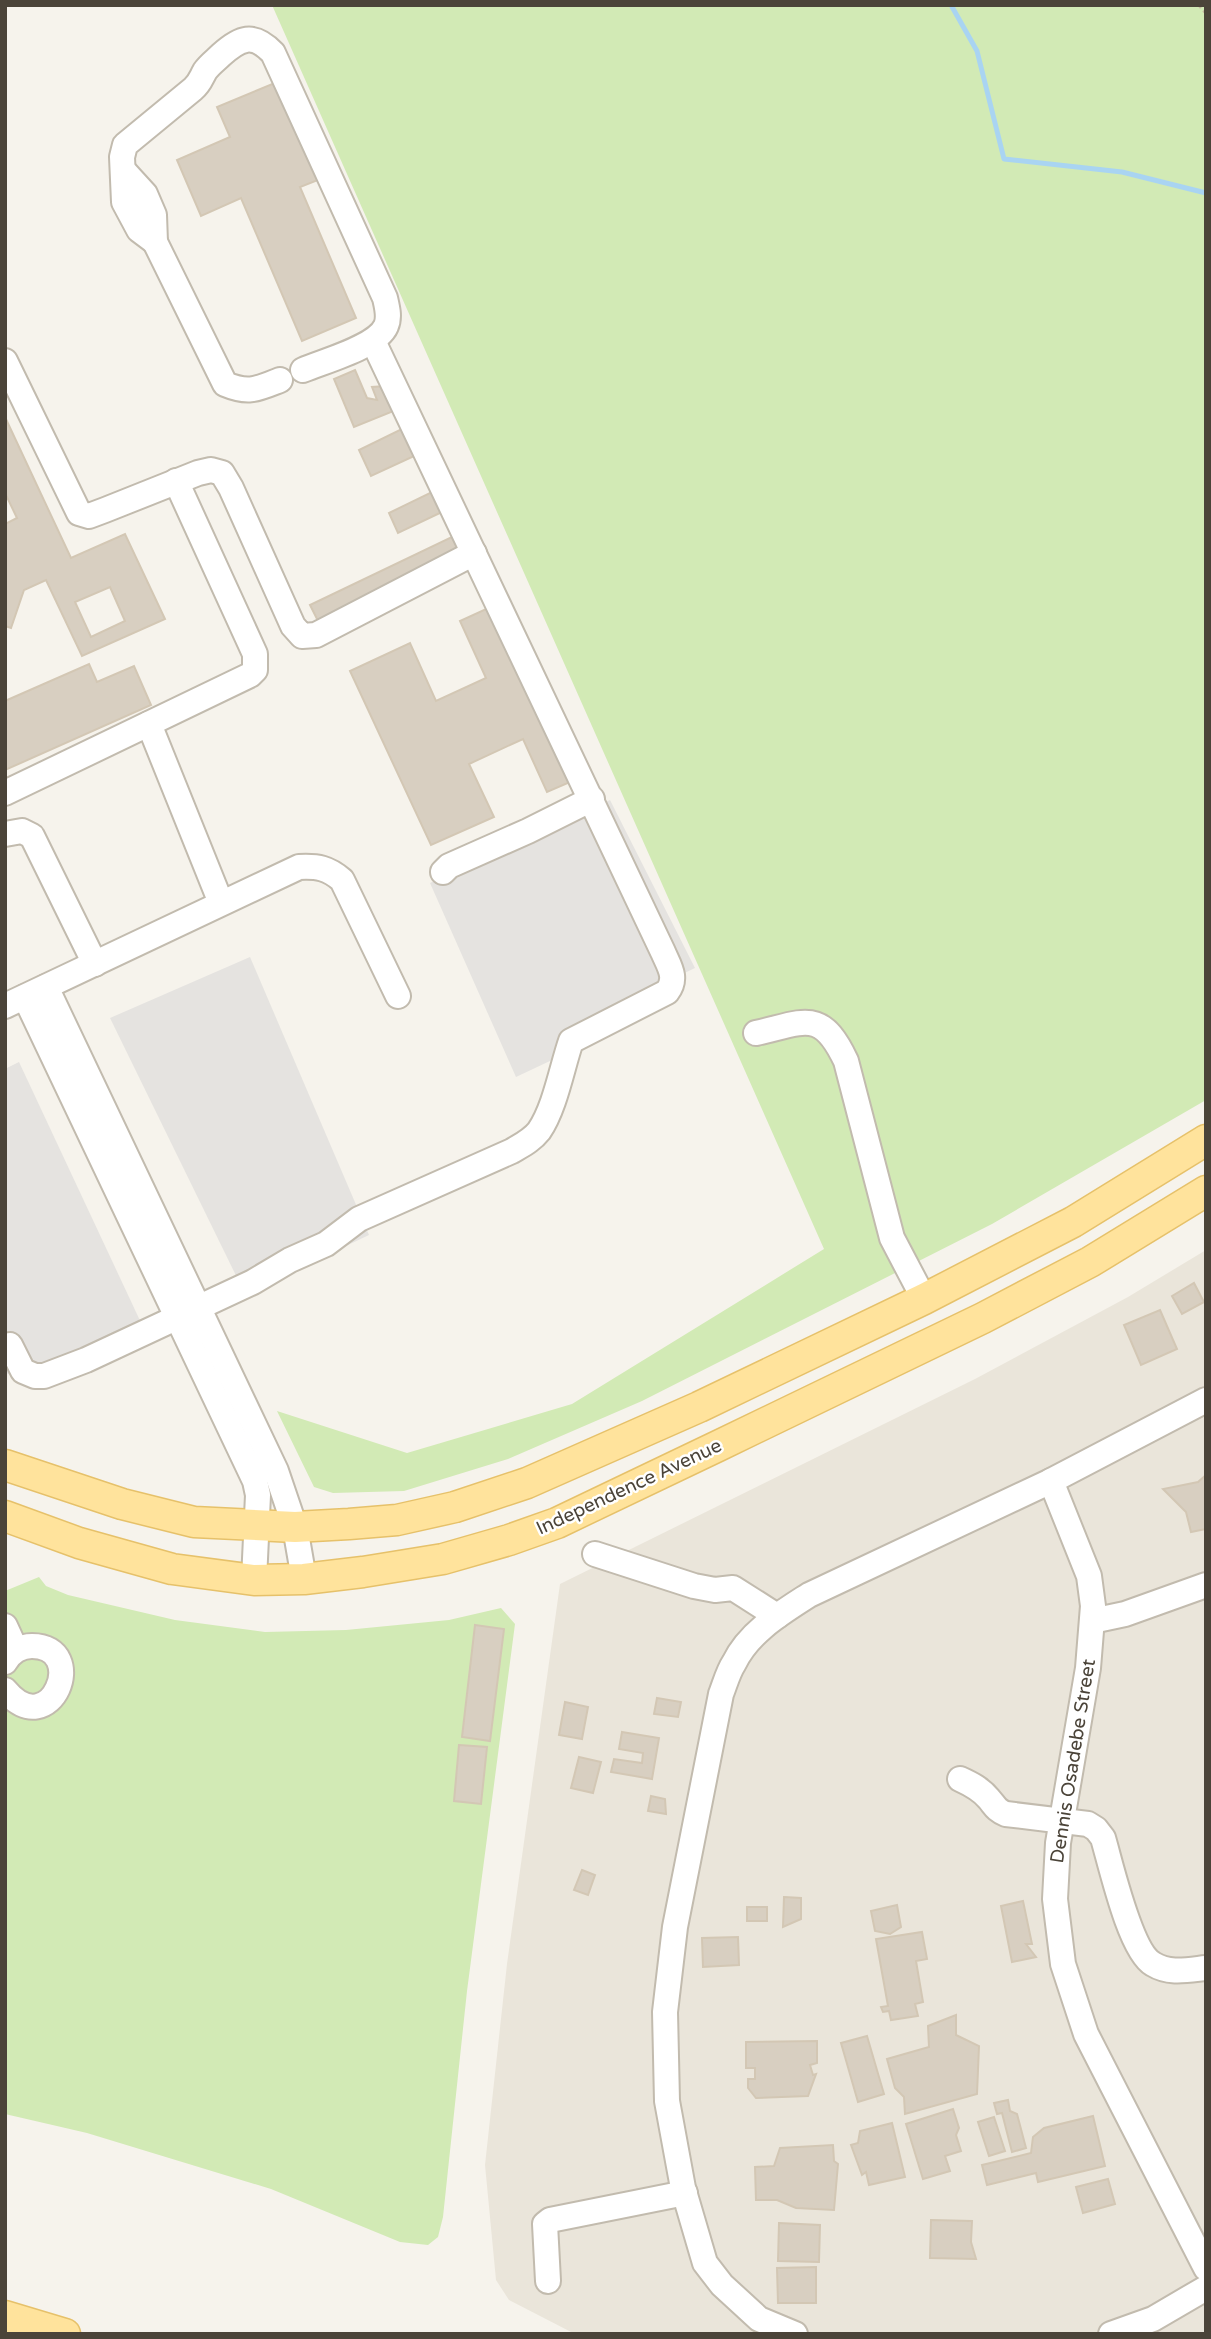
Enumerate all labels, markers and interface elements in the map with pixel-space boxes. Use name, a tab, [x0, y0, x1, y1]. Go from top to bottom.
street label: Independence Avenue	[533, 1434, 725, 1540]
street label: Dennis Osadebe Street	[1046, 1657, 1100, 1865]

